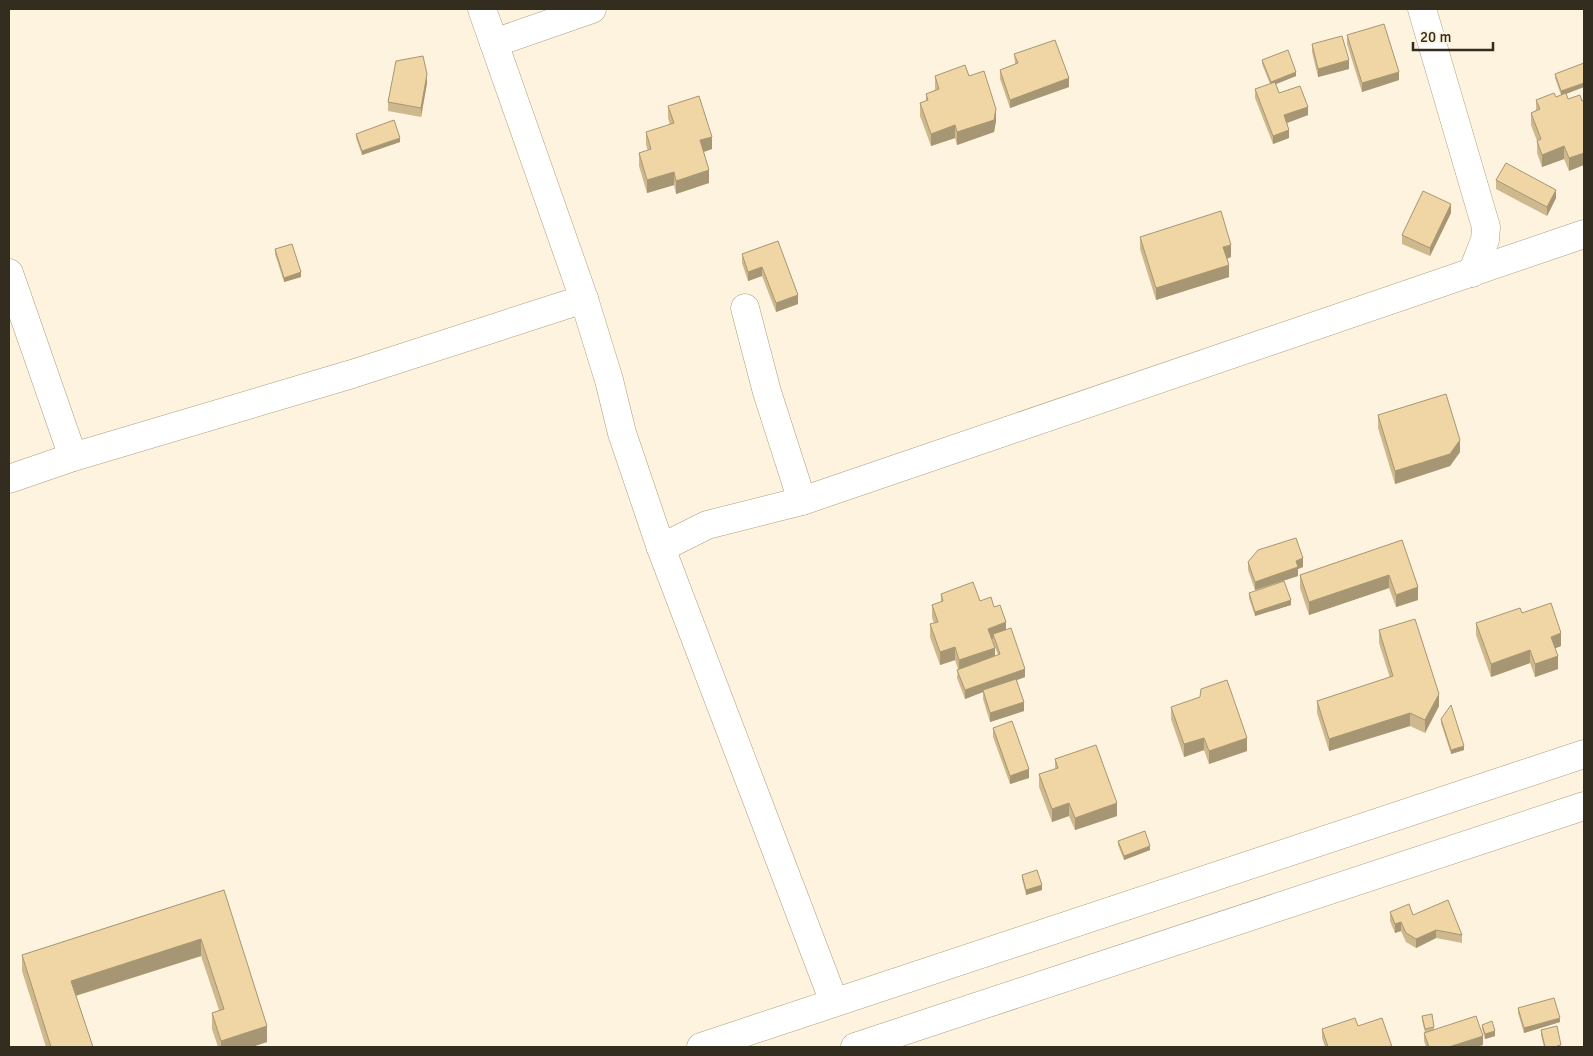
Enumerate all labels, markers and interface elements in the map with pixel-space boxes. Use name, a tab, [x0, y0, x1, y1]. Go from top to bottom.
scale bar	[1413, 20, 1493, 52]
text: 20 m	[1420, 28, 1451, 46]

